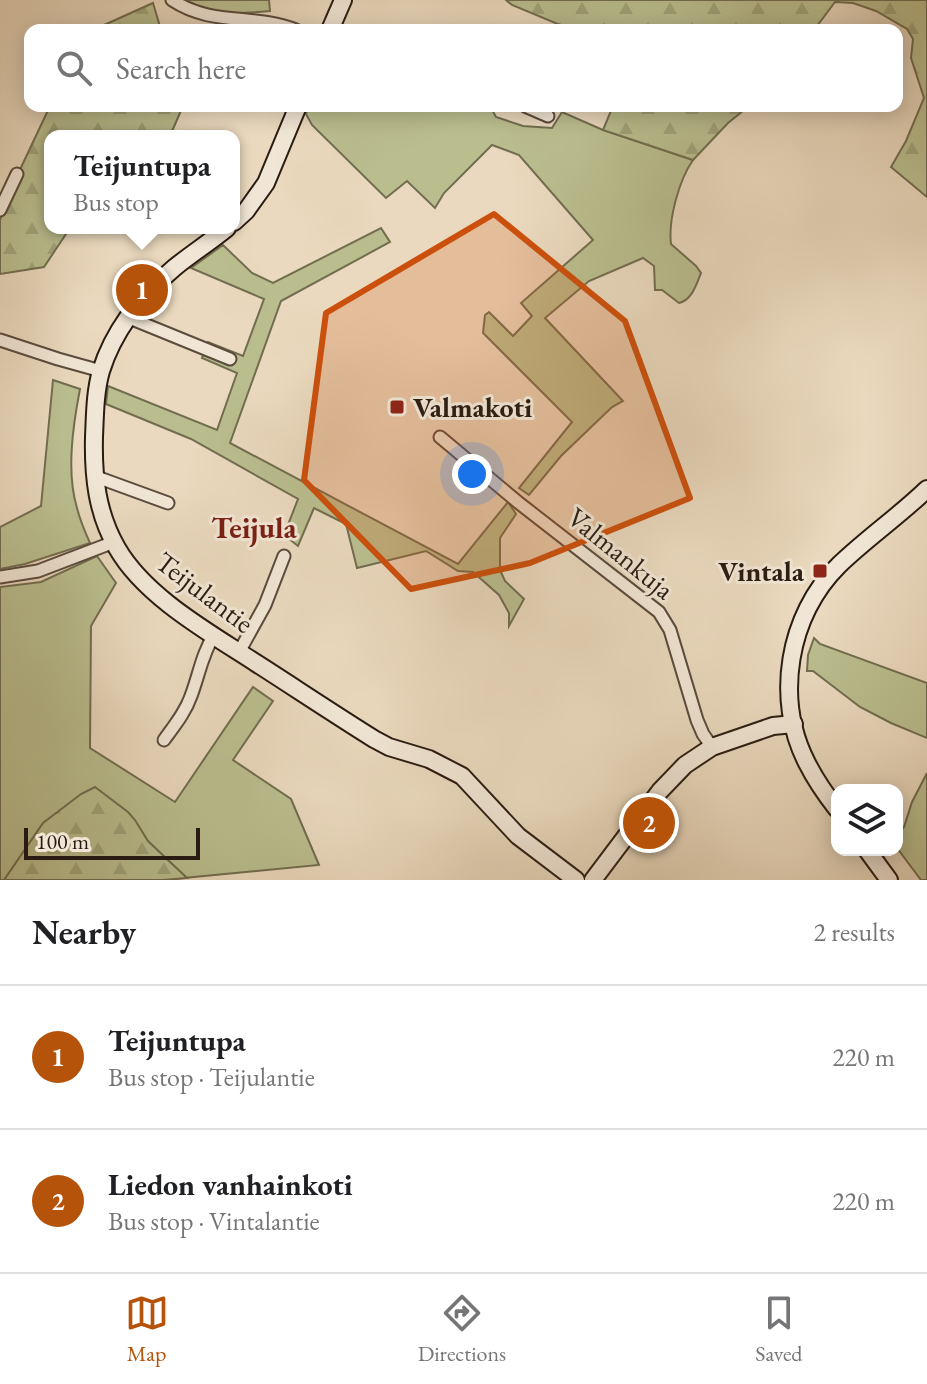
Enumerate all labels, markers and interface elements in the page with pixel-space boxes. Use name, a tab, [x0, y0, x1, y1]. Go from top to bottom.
search box	[24, 24, 903, 112]
icon: search	[52, 46, 96, 90]
text: Search here	[116, 49, 246, 88]
popup	[44, 130, 240, 234]
text: Teijuntupa	[73, 146, 211, 185]
text: Bus stop	[73, 185, 159, 219]
pin: 1	[116, 260, 168, 320]
place label: Valmakoti	[413, 389, 532, 425]
marker: Valmakoti	[388, 398, 406, 416]
your location	[452, 454, 492, 494]
street label: Valmankuja	[560, 499, 682, 607]
district label: Teijula	[211, 508, 298, 547]
street label: Teijulantie	[149, 543, 261, 641]
place label: Vintala	[718, 553, 805, 589]
marker: Vintala	[811, 562, 829, 580]
map controls	[831, 784, 903, 856]
button: layers	[831, 784, 903, 856]
pin: 2	[623, 793, 675, 853]
scale bar	[24, 824, 200, 860]
text: 100 m	[36, 827, 89, 856]
text: Nearby	[32, 910, 136, 954]
text: 2 results	[814, 915, 895, 949]
text: Teijuntupa	[108, 1021, 246, 1060]
text: 1	[51, 1040, 65, 1074]
text: 220 m	[832, 1040, 895, 1074]
text: Bus stop · Teijulantie	[108, 1060, 315, 1094]
text: Liedon vanhainkoti	[108, 1165, 353, 1204]
text: 2	[51, 1184, 65, 1218]
text: 220 m	[832, 1184, 895, 1218]
text: Bus stop · Vintalantie	[108, 1204, 320, 1238]
tab: Map	[125, 1291, 169, 1368]
tab: Directions	[418, 1291, 506, 1368]
tab: Saved	[755, 1291, 802, 1368]

